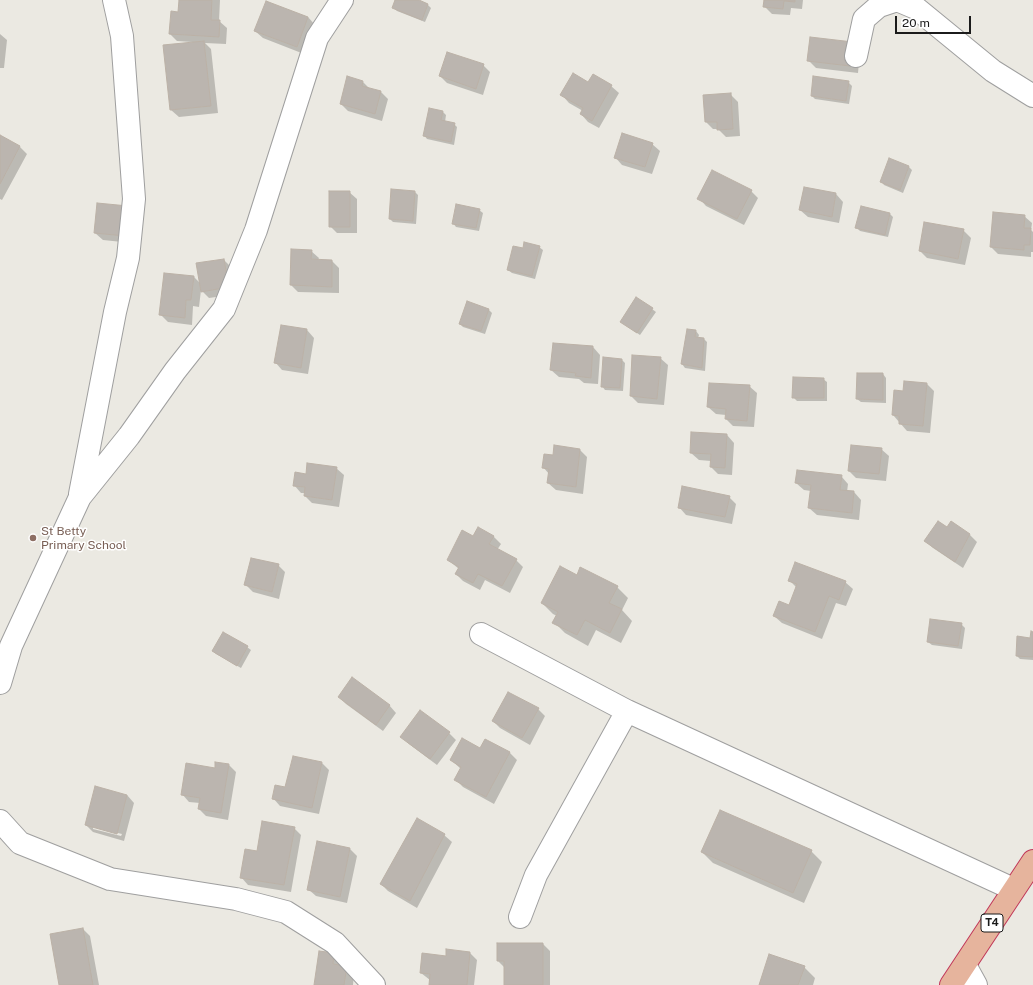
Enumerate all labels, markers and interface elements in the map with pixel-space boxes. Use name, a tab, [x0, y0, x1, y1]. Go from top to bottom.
scale bar	[897, 8, 973, 34]
text: 20 m	[902, 16, 930, 30]
place label: St Betty Primary School	[41, 524, 126, 552]
marker: St Betty Primary School	[28, 533, 38, 543]
road number: T4	[981, 914, 1003, 932]

